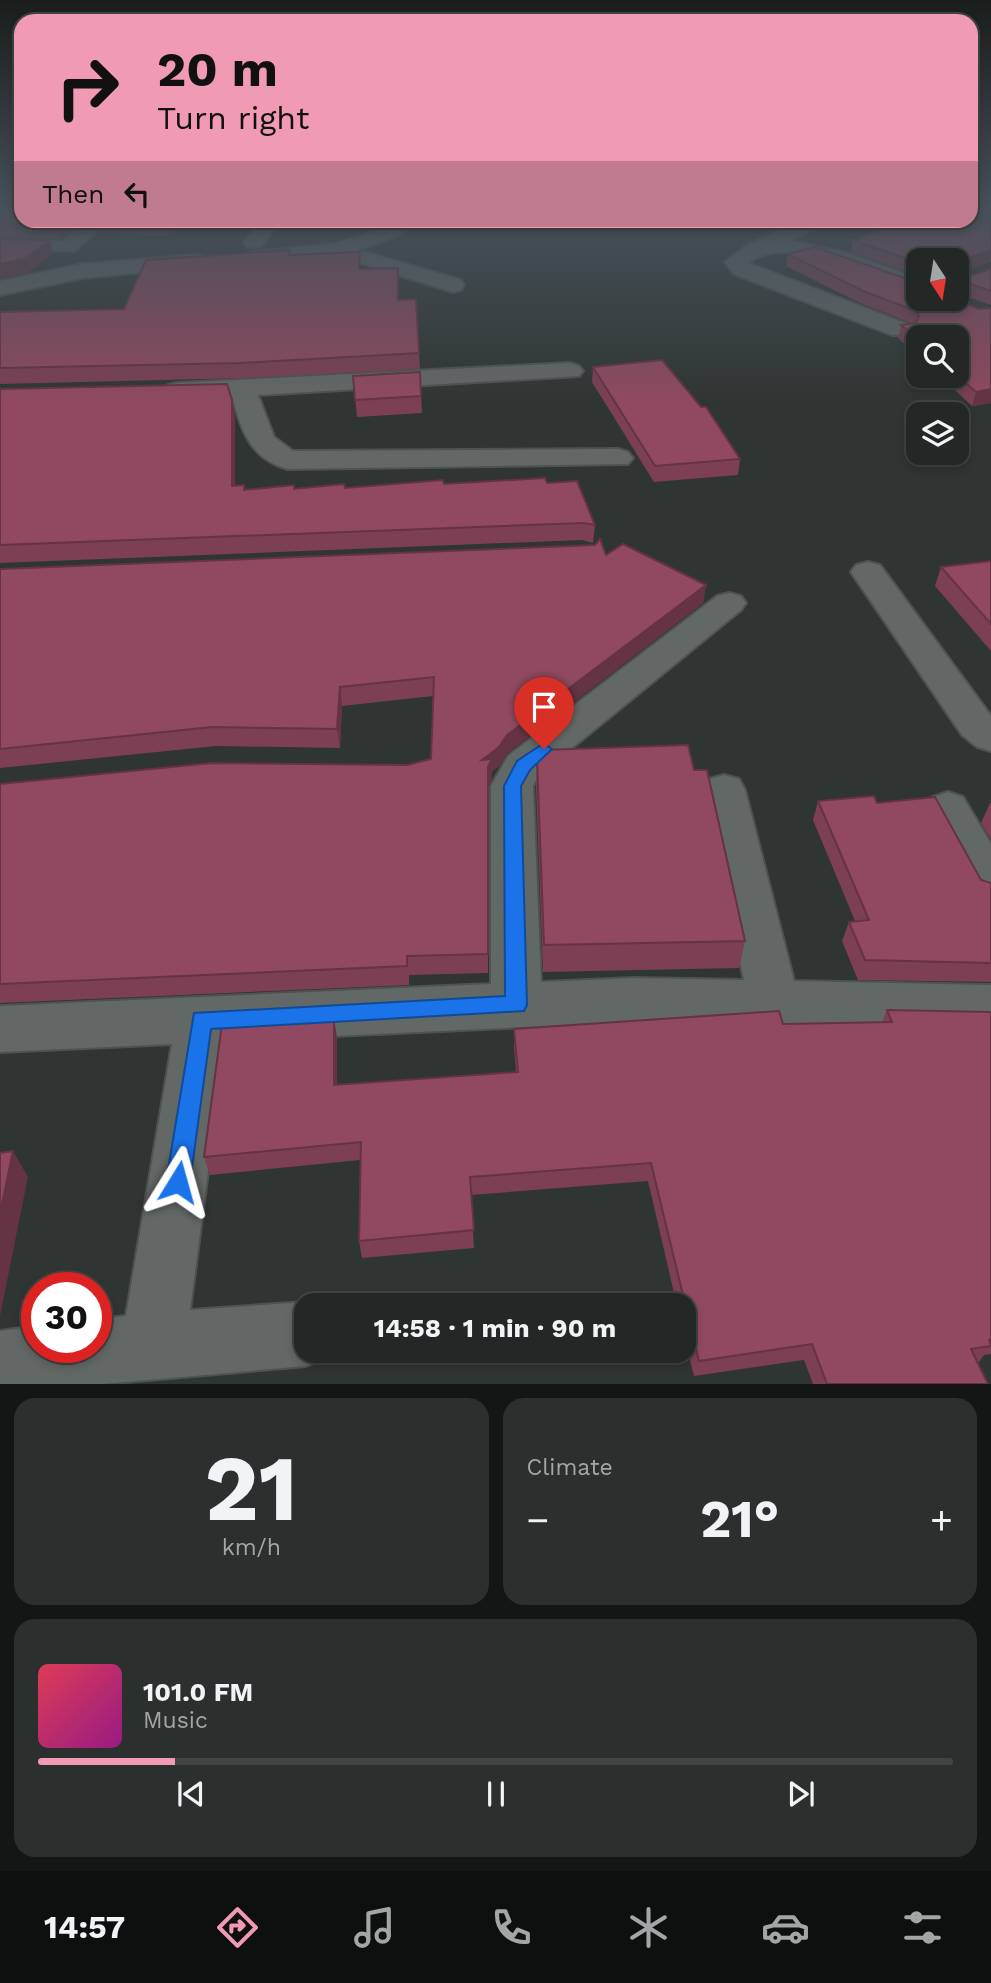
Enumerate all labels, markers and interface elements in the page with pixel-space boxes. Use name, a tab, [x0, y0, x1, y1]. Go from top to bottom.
text: 20 m	[157, 40, 278, 98]
icon: right	[42, 42, 133, 133]
text: Turn right	[157, 99, 309, 137]
icon: left	[118, 175, 156, 213]
text: Then	[42, 179, 104, 209]
north arrow	[906, 248, 970, 312]
map controls	[906, 248, 969, 465]
button: search	[906, 325, 969, 388]
button: layers	[906, 402, 969, 465]
pin	[514, 677, 574, 749]
icon: arrive	[525, 688, 563, 726]
position arrow	[141, 1145, 215, 1219]
speed limit sign: 30	[21, 1272, 112, 1363]
text: 14:58 · 1 min · 90 m	[374, 1313, 616, 1343]
text: 21	[205, 1435, 298, 1542]
text: Climate	[527, 1454, 613, 1481]
text: 21°	[700, 1489, 779, 1550]
text: −	[527, 1498, 549, 1542]
text: +	[930, 1498, 953, 1542]
text: km/h	[222, 1534, 281, 1561]
text: 101.0 FM	[143, 1677, 253, 1707]
text: Music	[143, 1707, 208, 1734]
icon: previous	[172, 1775, 210, 1813]
icon: pause	[477, 1775, 515, 1813]
icon: next	[782, 1775, 820, 1813]
icon: directions	[213, 1903, 262, 1952]
icon: music	[350, 1903, 399, 1952]
icon: phone	[487, 1903, 536, 1952]
icon: climate	[624, 1903, 673, 1952]
icon: car	[761, 1903, 810, 1952]
icon: filters	[898, 1903, 947, 1952]
text: 14:57	[44, 1908, 125, 1946]

